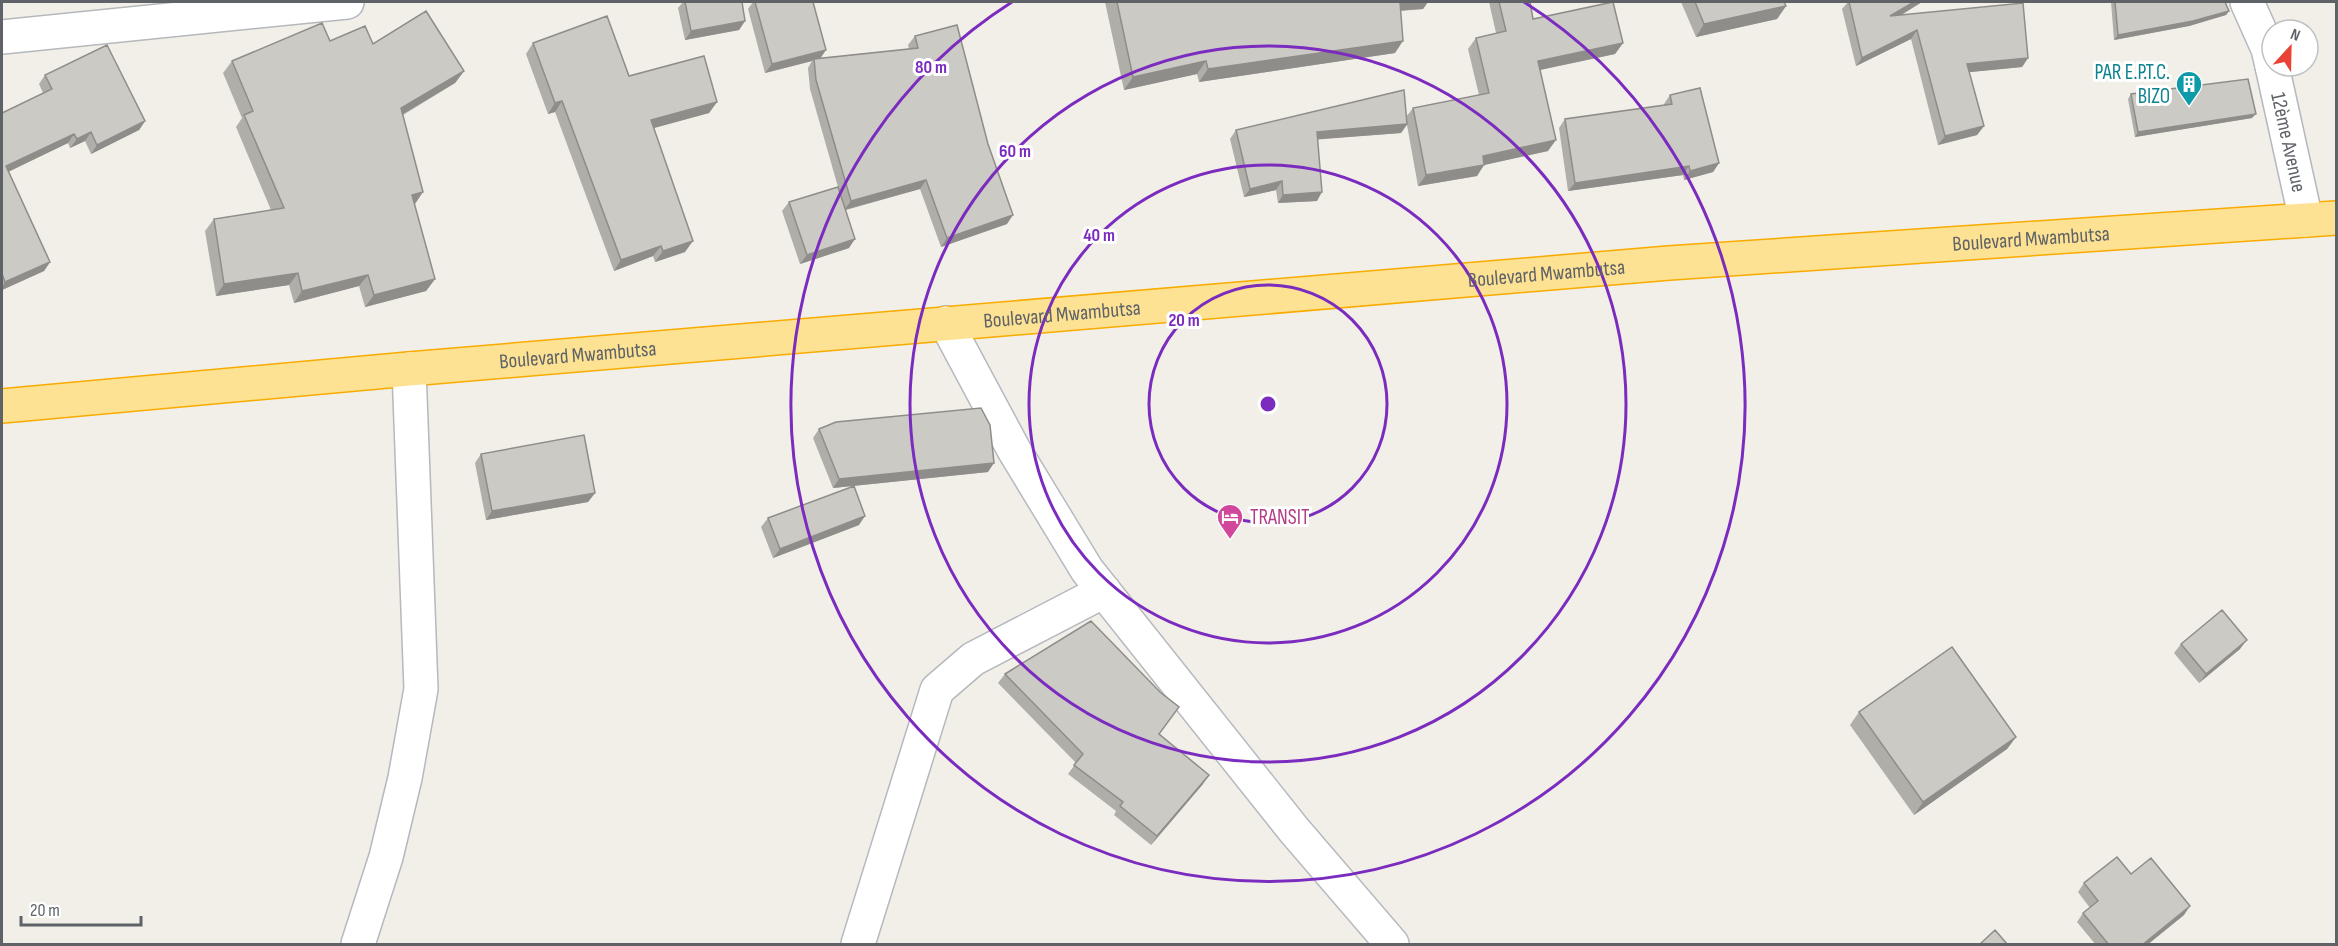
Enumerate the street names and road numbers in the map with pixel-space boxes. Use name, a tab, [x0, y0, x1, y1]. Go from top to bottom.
street label: 12ème Avenue	[2265, 90, 2311, 194]
street label: Boulevard Mwambutsa	[1952, 221, 2111, 257]
street label: Boulevard Mwambutsa	[1467, 255, 1626, 293]
street label: Boulevard Mwambutsa	[982, 295, 1142, 334]
street label: Boulevard Mwambutsa	[498, 336, 657, 374]

